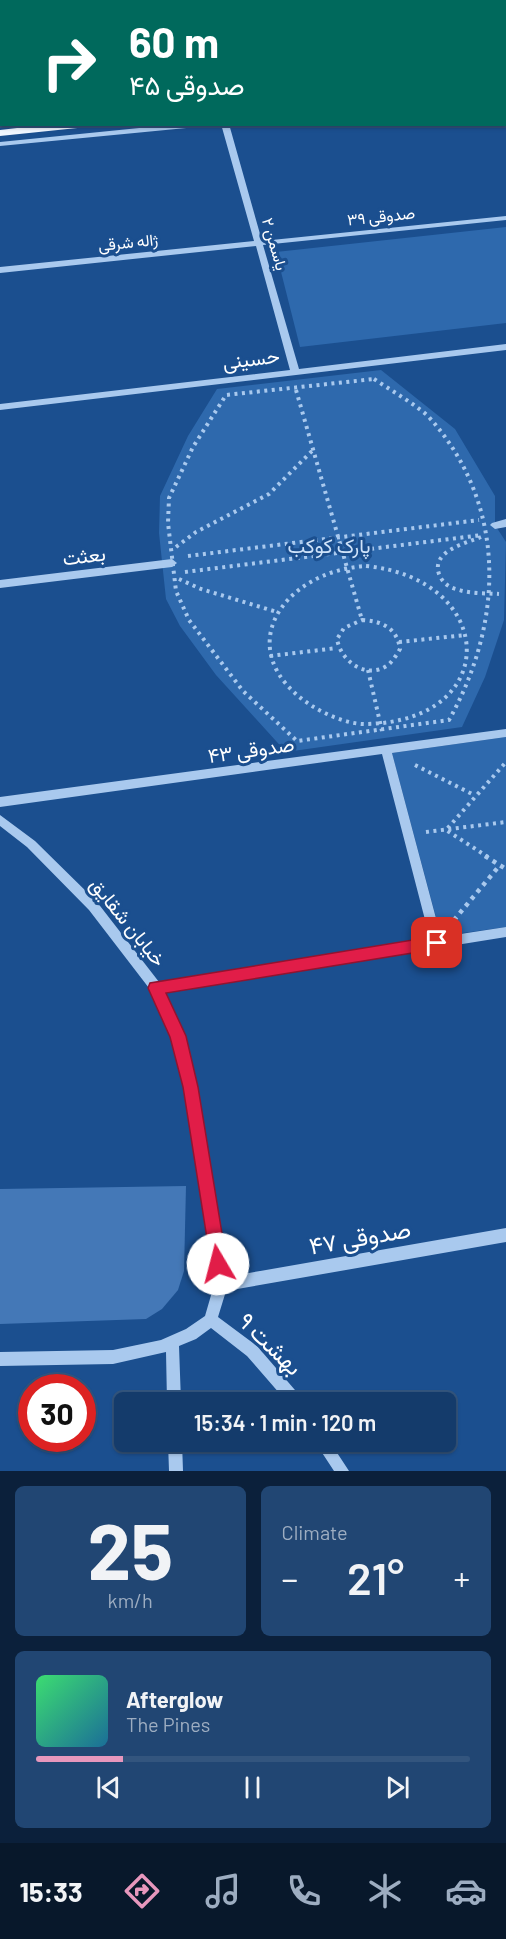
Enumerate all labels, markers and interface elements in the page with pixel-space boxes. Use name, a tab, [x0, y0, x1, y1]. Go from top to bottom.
text: 60 m	[129, 16, 219, 66]
icon: right	[30, 24, 108, 102]
text: صدوقی ۴۵	[129, 68, 245, 100]
street label: صدوقی ۳۹	[346, 202, 416, 231]
street label: یاسمن ۲	[257, 215, 292, 273]
street label: ژاله شرقی	[97, 229, 160, 256]
street label: حسینی	[221, 343, 281, 374]
park label: پارک کوکب	[287, 533, 371, 560]
street label: بعثت	[61, 540, 107, 571]
street label: صدوقی ۴۳	[206, 731, 296, 769]
street label: خیابان شقایق	[85, 872, 172, 971]
pin	[411, 917, 462, 968]
icon: arrive	[420, 926, 453, 959]
street label: صدوقی ۴۷	[307, 1213, 413, 1262]
position arrow	[186, 1232, 250, 1296]
street label: بهشت ۹	[232, 1305, 309, 1382]
speed limit sign: 30	[18, 1374, 96, 1452]
text: 15:34 · 1 min · 120 m	[194, 1409, 376, 1435]
text: 25	[87, 1502, 173, 1596]
text: Climate	[282, 1520, 348, 1544]
text: 21°	[347, 1550, 404, 1604]
text: −	[282, 1558, 298, 1598]
text: +	[453, 1558, 470, 1598]
text: km/h	[108, 1588, 153, 1612]
text: Afterglow	[126, 1686, 223, 1712]
text: The Pines	[126, 1712, 210, 1736]
icon: previous	[92, 1771, 125, 1804]
icon: pause	[236, 1771, 269, 1804]
icon: next	[381, 1771, 414, 1804]
icon: directions	[121, 1870, 163, 1912]
icon: music	[202, 1870, 244, 1912]
icon: phone	[283, 1870, 325, 1912]
icon: climate	[364, 1870, 406, 1912]
icon: car	[445, 1870, 487, 1912]
text: 15:33	[19, 1875, 83, 1907]

